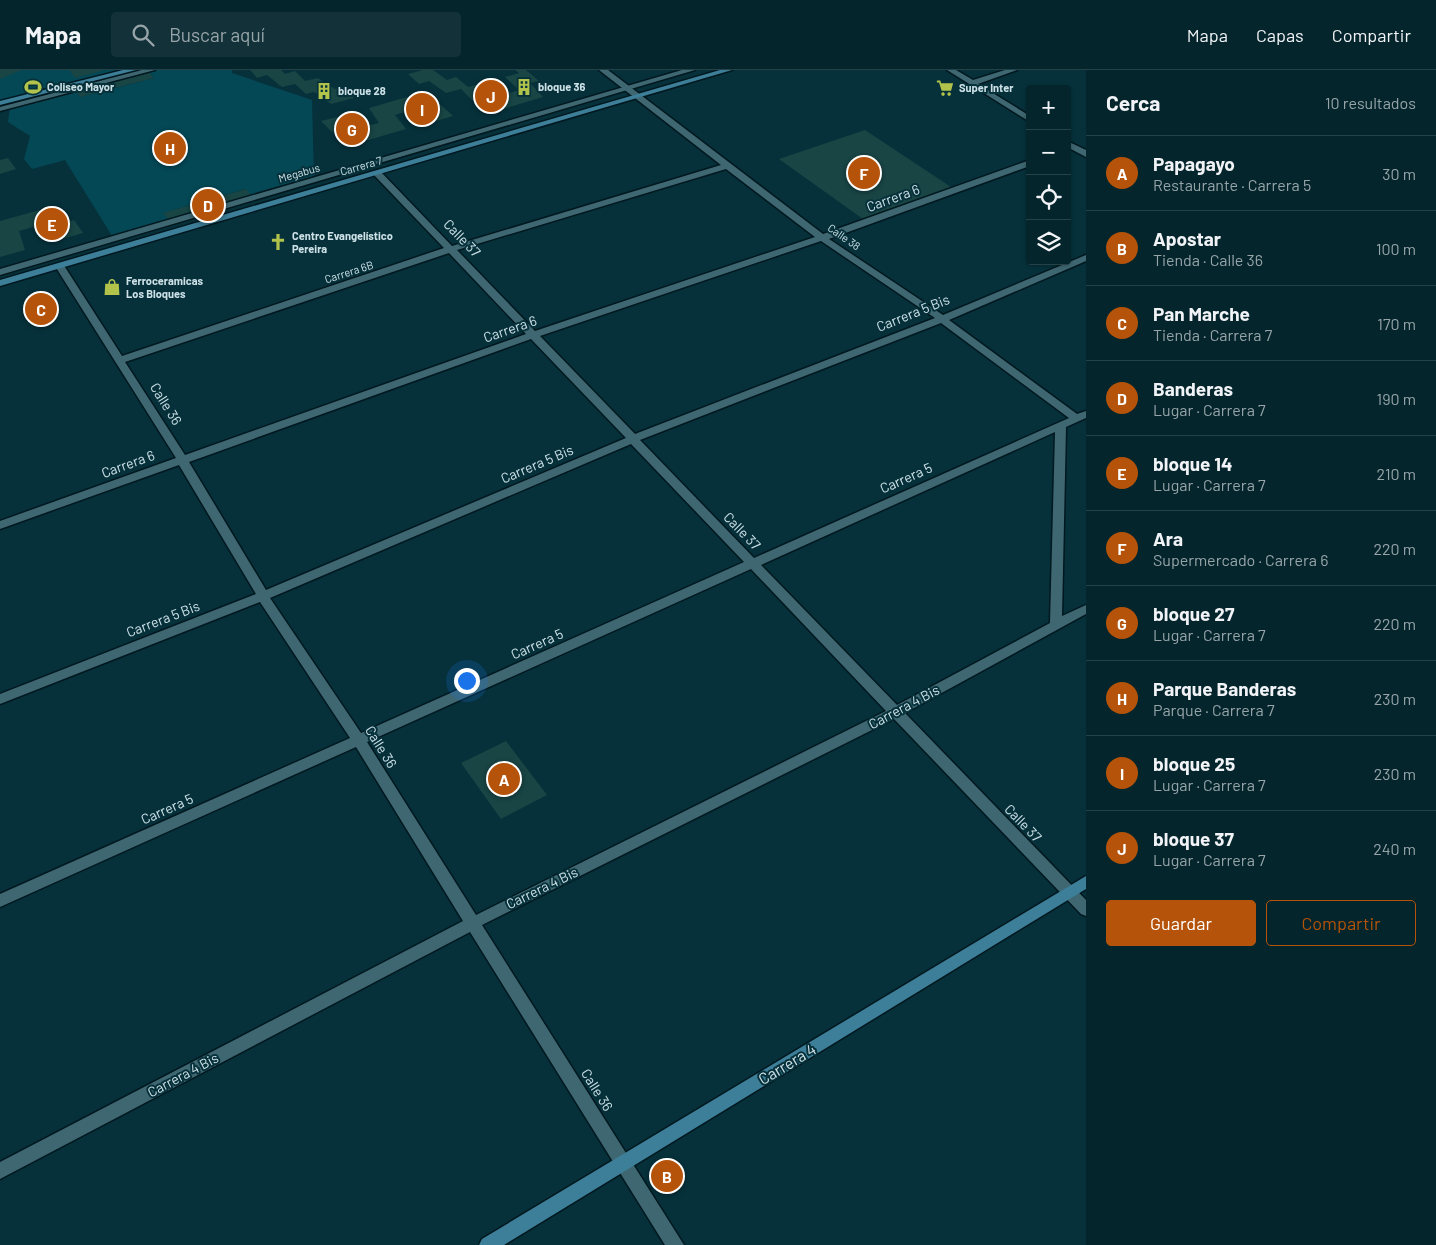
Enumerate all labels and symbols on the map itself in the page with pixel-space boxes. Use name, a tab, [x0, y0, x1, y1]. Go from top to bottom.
sports icon: Coliseo Mayor	[23, 77, 43, 97]
pin: J	[475, 77, 507, 115]
building icon: bloque 36	[514, 77, 534, 97]
supermarket icon: Super Inter	[935, 78, 955, 98]
place label: Coliseo Mayor	[47, 80, 115, 93]
place label: bloque 36	[538, 80, 585, 93]
building icon: bloque 28	[314, 81, 334, 101]
place label: Super Inter	[959, 81, 1014, 94]
place label: bloque 28	[338, 84, 386, 97]
pin: I	[406, 90, 438, 128]
pin: G	[336, 110, 368, 148]
pin: H	[154, 129, 186, 167]
street label: Carrera 7	[338, 153, 383, 178]
pin: F	[848, 154, 880, 192]
street label: Megabus	[277, 160, 321, 185]
street label: Carrera 6	[864, 180, 922, 215]
pin: D	[192, 186, 224, 224]
pin: E	[36, 205, 68, 243]
street label: Calle 37	[440, 215, 485, 260]
street label: Calle 38	[826, 221, 863, 253]
place label: Centro Evangelístico Pereira	[292, 229, 393, 255]
church icon: Centro Evangelístico Pereira	[268, 232, 288, 252]
street label: Carrera 6B	[323, 258, 375, 285]
place label: Ferroceramicas Los Bloques	[126, 274, 203, 300]
shop icon: Ferroceramicas Los Bloques	[102, 277, 122, 297]
pin: C	[25, 290, 57, 328]
street label: Carrera 5 Bis	[874, 290, 952, 335]
street label: Carrera 6	[481, 311, 539, 346]
street label: Calle 36	[147, 379, 186, 428]
street label: Carrera 5 Bis	[498, 441, 576, 486]
street label: Carrera 6	[99, 446, 157, 481]
street label: Carrera 5	[877, 459, 935, 497]
street label: Calle 37	[720, 508, 765, 553]
street label: Carrera 5 Bis	[124, 597, 202, 640]
street label: Carrera 5	[508, 625, 566, 663]
your location	[454, 668, 480, 694]
street label: Carrera 4 Bis	[865, 681, 942, 732]
street label: Calle 36	[362, 722, 401, 771]
pin: A	[488, 760, 520, 798]
street label: Carrera 5	[138, 790, 196, 828]
street label: Calle 37	[1001, 800, 1046, 845]
street label: Carrera 4 Bis	[503, 863, 581, 912]
street label: Carrera 4	[754, 1039, 819, 1088]
street label: Carrera 4 Bis	[144, 1049, 221, 1100]
street label: Calle 36	[578, 1065, 617, 1114]
pin: B	[651, 1157, 683, 1195]

